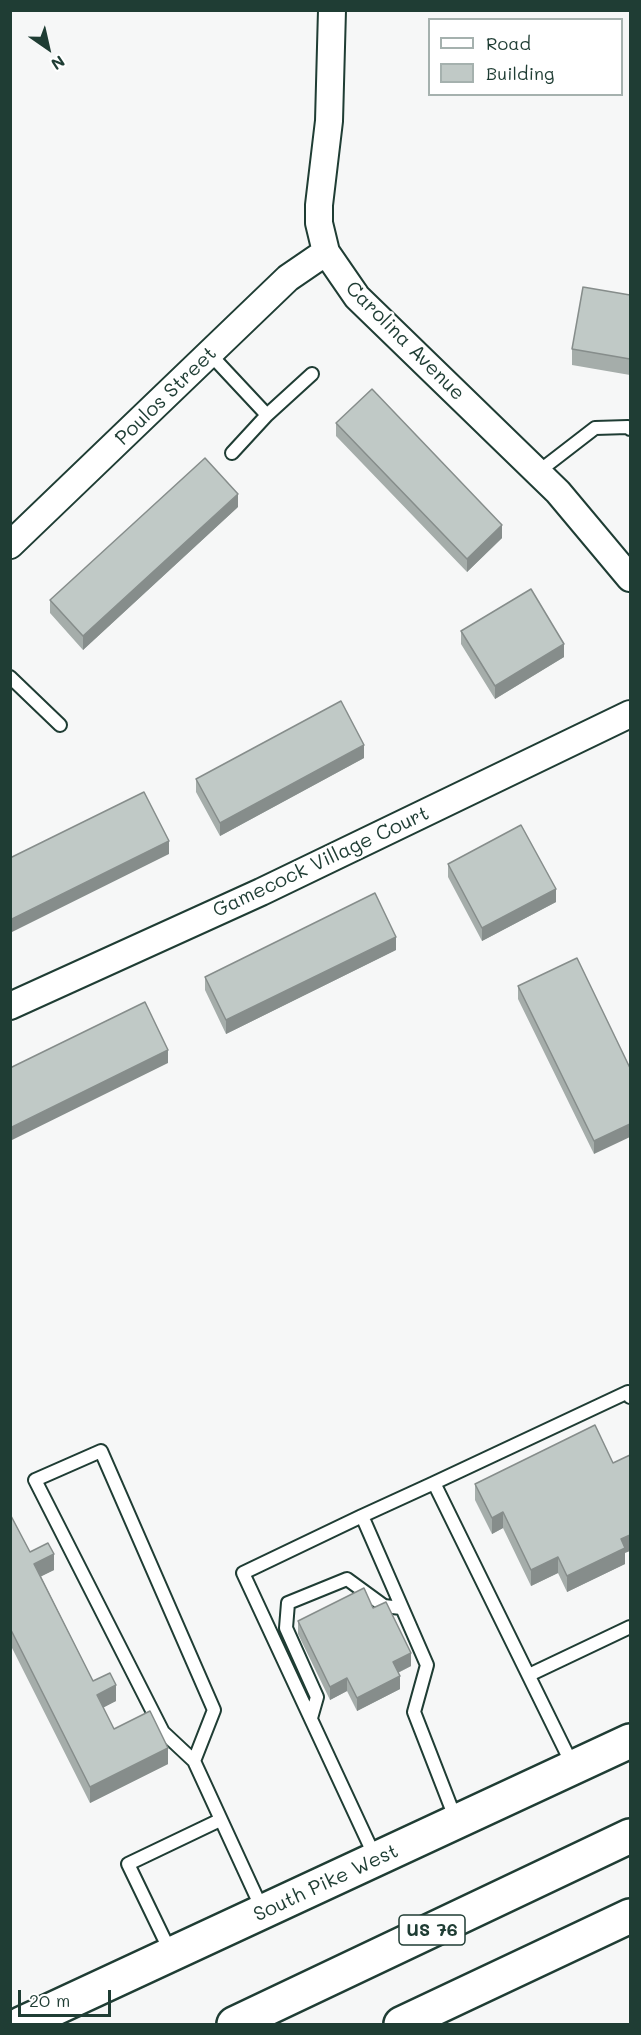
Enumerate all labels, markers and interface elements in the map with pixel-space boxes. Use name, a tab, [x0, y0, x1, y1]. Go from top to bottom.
north arrow	[18, 18, 78, 78]
legend	[428, 18, 623, 96]
text: Road	[486, 31, 531, 55]
text: N	[47, 51, 69, 75]
text: Building	[486, 61, 554, 85]
street label: Carolina Avenue	[340, 276, 470, 406]
street label: Poulos Street	[110, 342, 222, 450]
street label: Gamecock Village Court	[209, 801, 433, 923]
street label: South Pike West	[250, 1839, 402, 1927]
road number: US 76	[399, 1915, 465, 1945]
scale bar	[21, 1978, 114, 2016]
text: 20 m	[29, 1988, 70, 2012]

